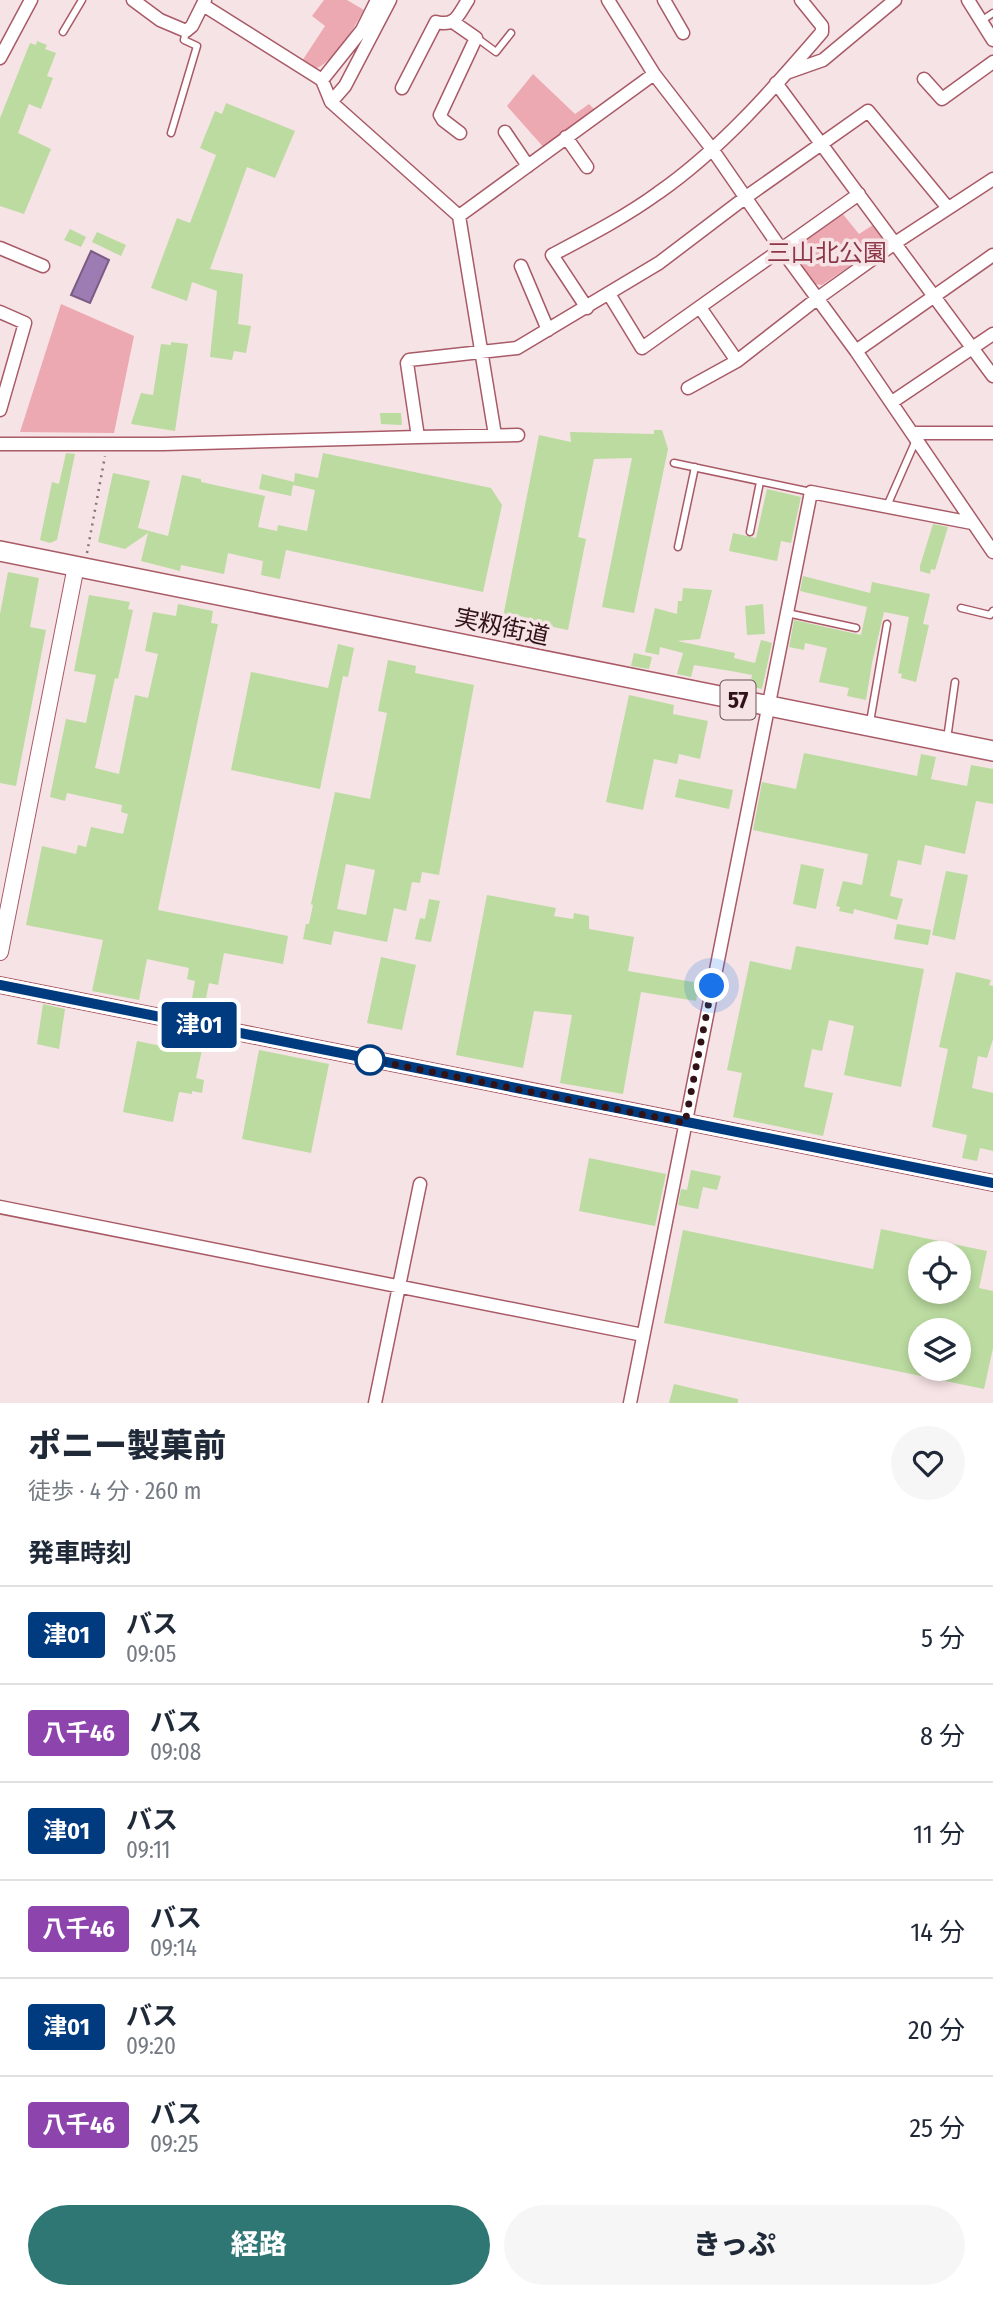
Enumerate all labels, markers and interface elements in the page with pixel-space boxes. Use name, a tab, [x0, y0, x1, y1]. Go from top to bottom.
park label: 三山北公園	[767, 239, 887, 267]
street label: 実籾街道	[452, 603, 552, 651]
road number: 57	[720, 680, 756, 720]
your location	[694, 968, 729, 1003]
line badge: 津01	[159, 1002, 239, 1048]
text: 津01	[176, 1011, 222, 1039]
unlabelled marker	[355, 1045, 385, 1075]
map controls	[908, 1241, 971, 1381]
button: locate	[908, 1241, 971, 1304]
button: layers	[908, 1318, 971, 1381]
text: ポニー製菓前	[28, 1426, 226, 1466]
button: heart	[891, 1426, 965, 1500]
text: 徒歩 · 4 分 · 260 m	[28, 1477, 202, 1505]
text: 発車時刻	[28, 1538, 132, 1569]
text: バス	[126, 1609, 178, 1640]
text: 津01	[43, 1621, 90, 1649]
text: 5 分	[921, 1623, 965, 1654]
text: 09:05	[126, 1640, 176, 1668]
text: バス	[150, 1707, 202, 1738]
text: 八千46	[42, 1719, 115, 1747]
text: 8 分	[920, 1721, 965, 1752]
text: 09:08	[150, 1738, 201, 1766]
text: バス	[126, 1805, 178, 1836]
text: 津01	[43, 1817, 90, 1845]
text: 11 分	[913, 1819, 965, 1850]
text: 09:11	[126, 1836, 171, 1864]
text: バス	[150, 1903, 202, 1934]
text: 八千46	[42, 1915, 115, 1943]
text: 14 分	[910, 1917, 965, 1948]
text: 09:14	[150, 1934, 197, 1962]
text: バス	[126, 2001, 178, 2032]
text: 津01	[43, 2013, 90, 2041]
text: 20 分	[908, 2015, 965, 2046]
text: 09:20	[126, 2032, 176, 2060]
text: バス	[150, 2099, 202, 2130]
text: 八千46	[42, 2111, 115, 2139]
text: 25 分	[909, 2113, 965, 2144]
text: 09:25	[150, 2130, 198, 2158]
button: 経路	[28, 2205, 490, 2285]
button: きっぷ	[504, 2205, 965, 2285]

